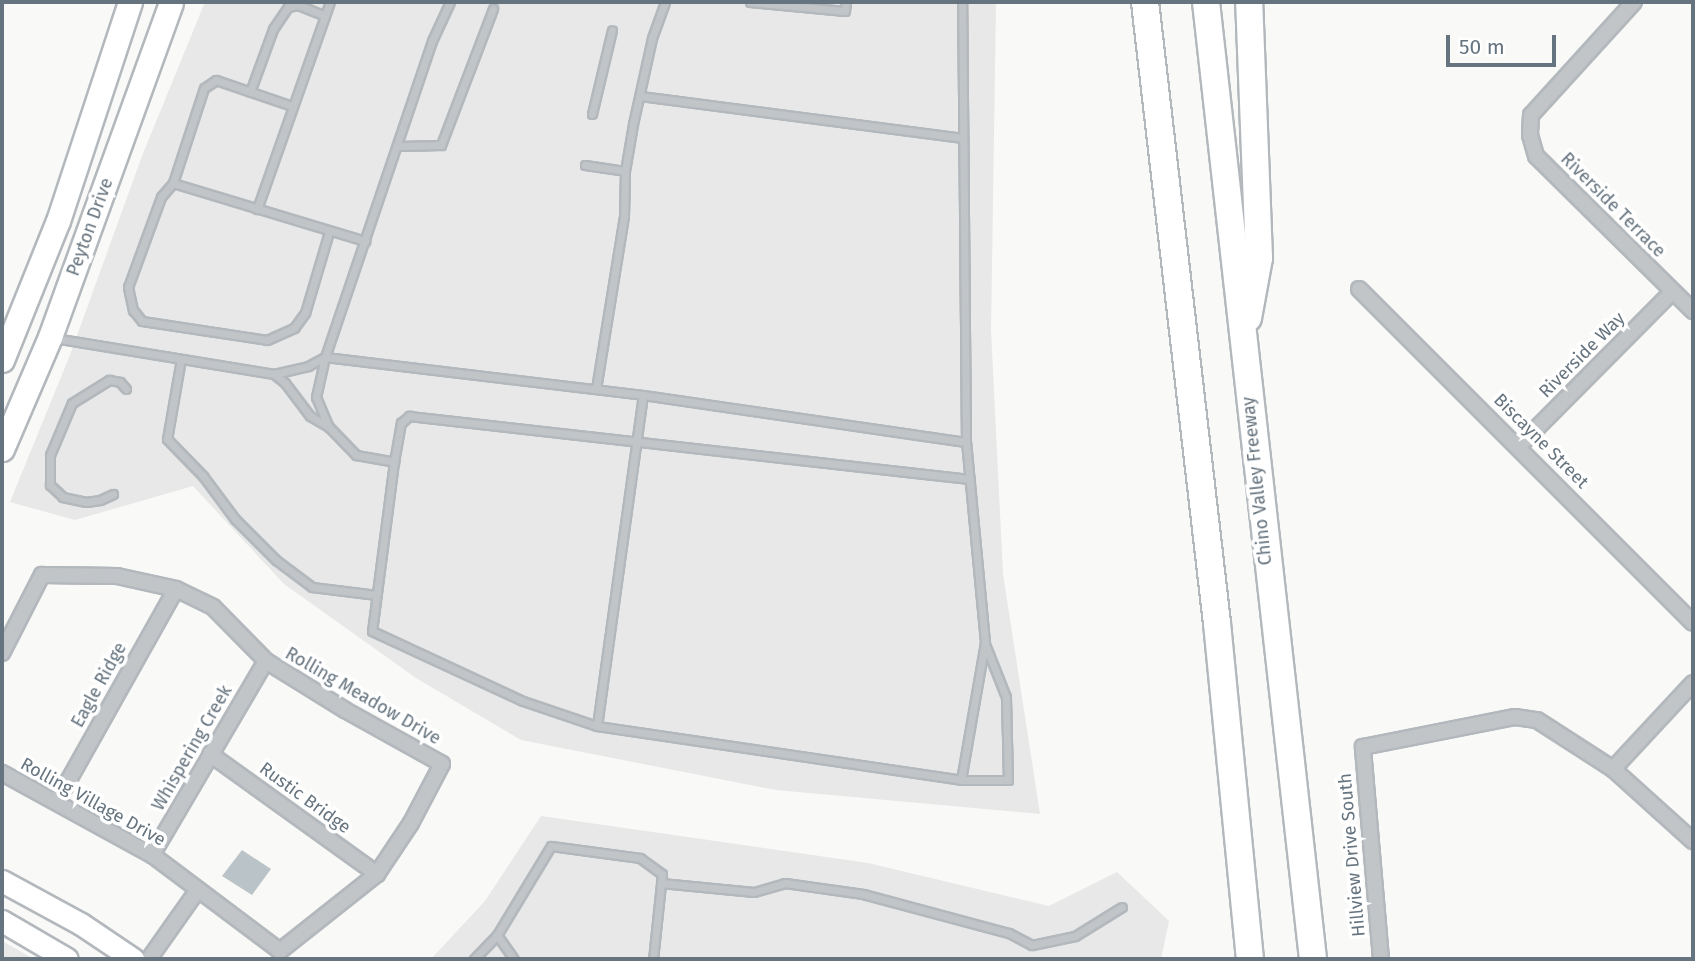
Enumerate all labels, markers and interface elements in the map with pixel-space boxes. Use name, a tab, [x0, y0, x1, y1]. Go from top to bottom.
scale bar	[1450, 21, 1560, 65]
text: 50 m	[1459, 34, 1505, 60]
street label: Riverside Terrace	[1556, 148, 1670, 262]
street label: Peyton Drive	[62, 175, 118, 279]
street label: Riverside Way	[1534, 307, 1630, 403]
street label: Biscayne Street	[1489, 389, 1593, 493]
street label: Chino Valley Freeway	[1237, 396, 1277, 566]
street label: Eagle Ridge	[67, 639, 131, 731]
street label: Rolling Meadow Drive	[281, 643, 445, 749]
street label: Whispering Creek	[147, 681, 237, 815]
street label: Rolling Village Drive	[17, 753, 169, 851]
street label: Rustic Bridge	[255, 758, 355, 838]
street label: Hillview Drive South	[1334, 772, 1370, 938]

